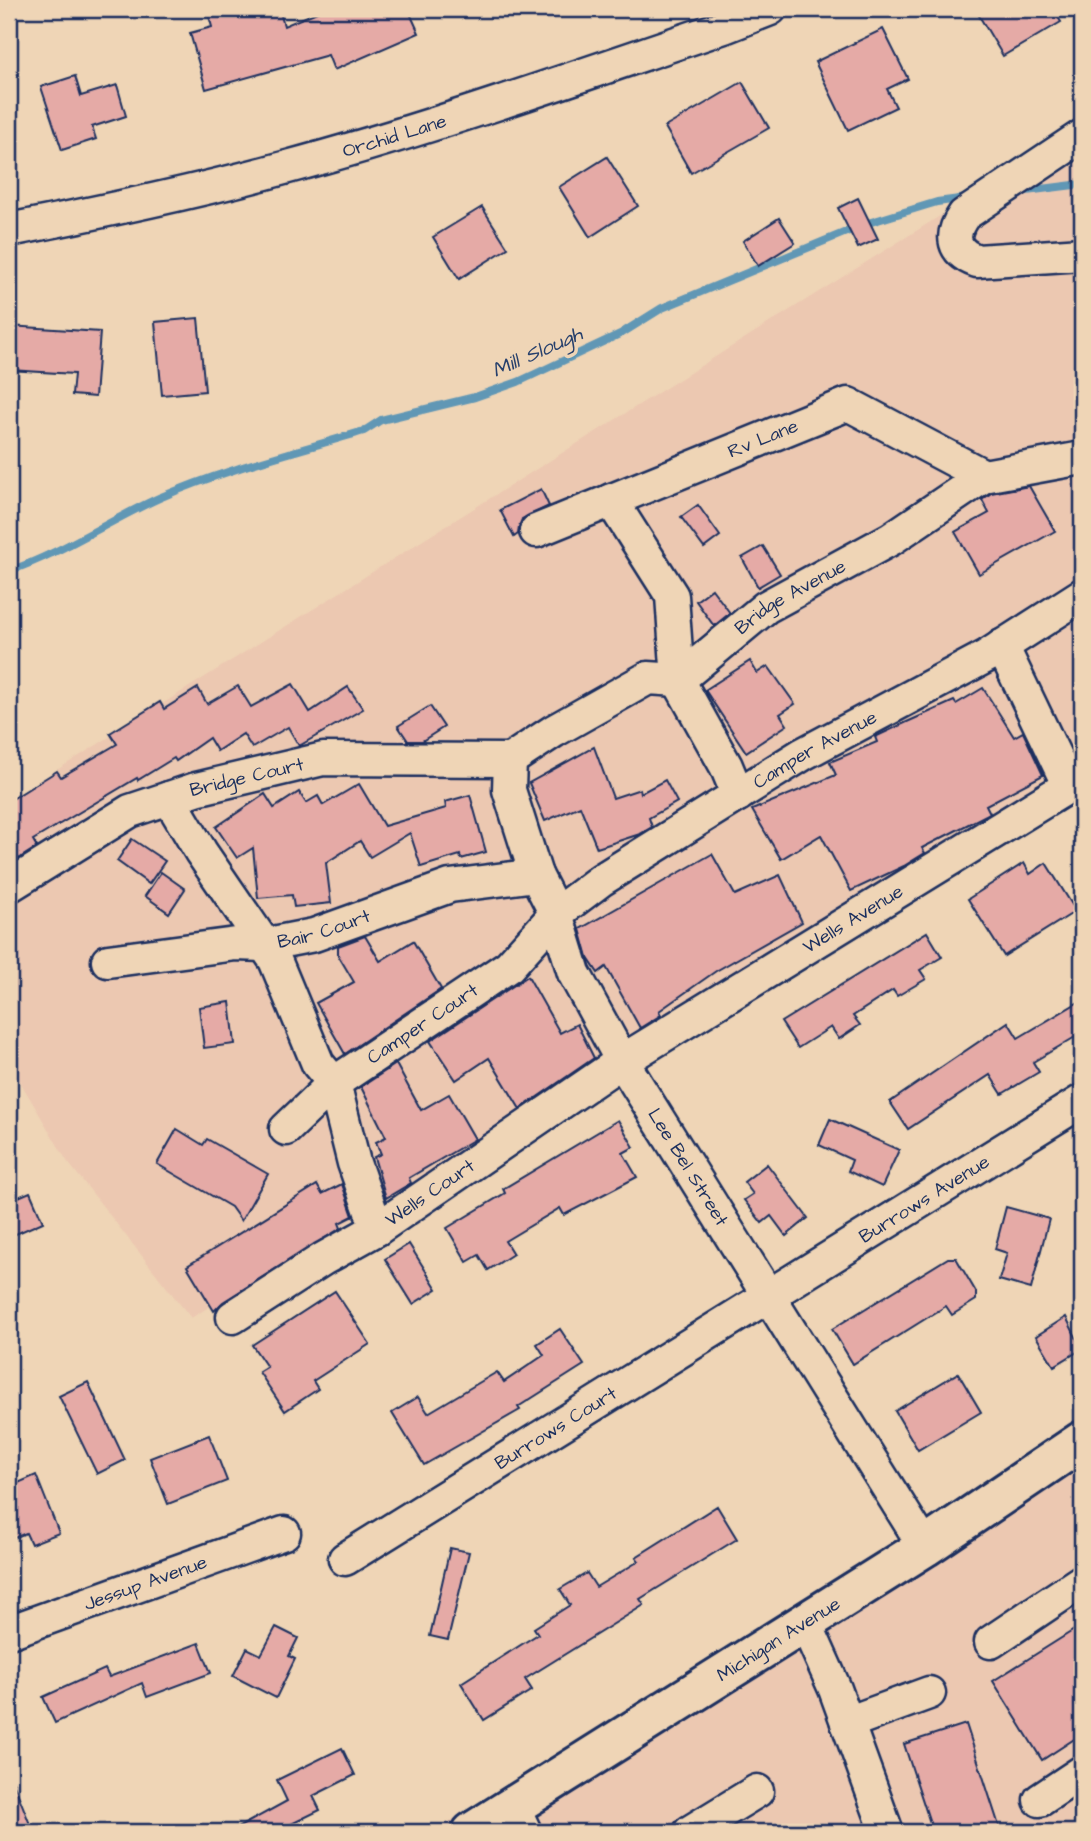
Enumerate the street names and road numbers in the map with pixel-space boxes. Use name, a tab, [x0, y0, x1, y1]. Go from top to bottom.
street label: Orchid Lane	[339, 107, 450, 164]
street label: Rv Lane	[724, 412, 802, 465]
street label: Bridge Avenue	[729, 553, 851, 641]
street label: Camper Avenue	[748, 704, 882, 796]
street label: Bridge Court	[187, 750, 307, 804]
street label: Wells Avenue	[798, 878, 908, 960]
street label: Bair Court	[275, 902, 374, 955]
street label: Camper Court	[361, 977, 484, 1071]
street label: Lee Bel Street	[641, 1103, 735, 1232]
street label: Burrows Avenue	[854, 1148, 995, 1250]
street label: Wells Court	[380, 1152, 480, 1233]
street label: Burrows Court	[489, 1380, 622, 1476]
street label: Jessup Avenue	[80, 1548, 211, 1617]
street label: Michigan Avenue	[711, 1590, 845, 1688]

